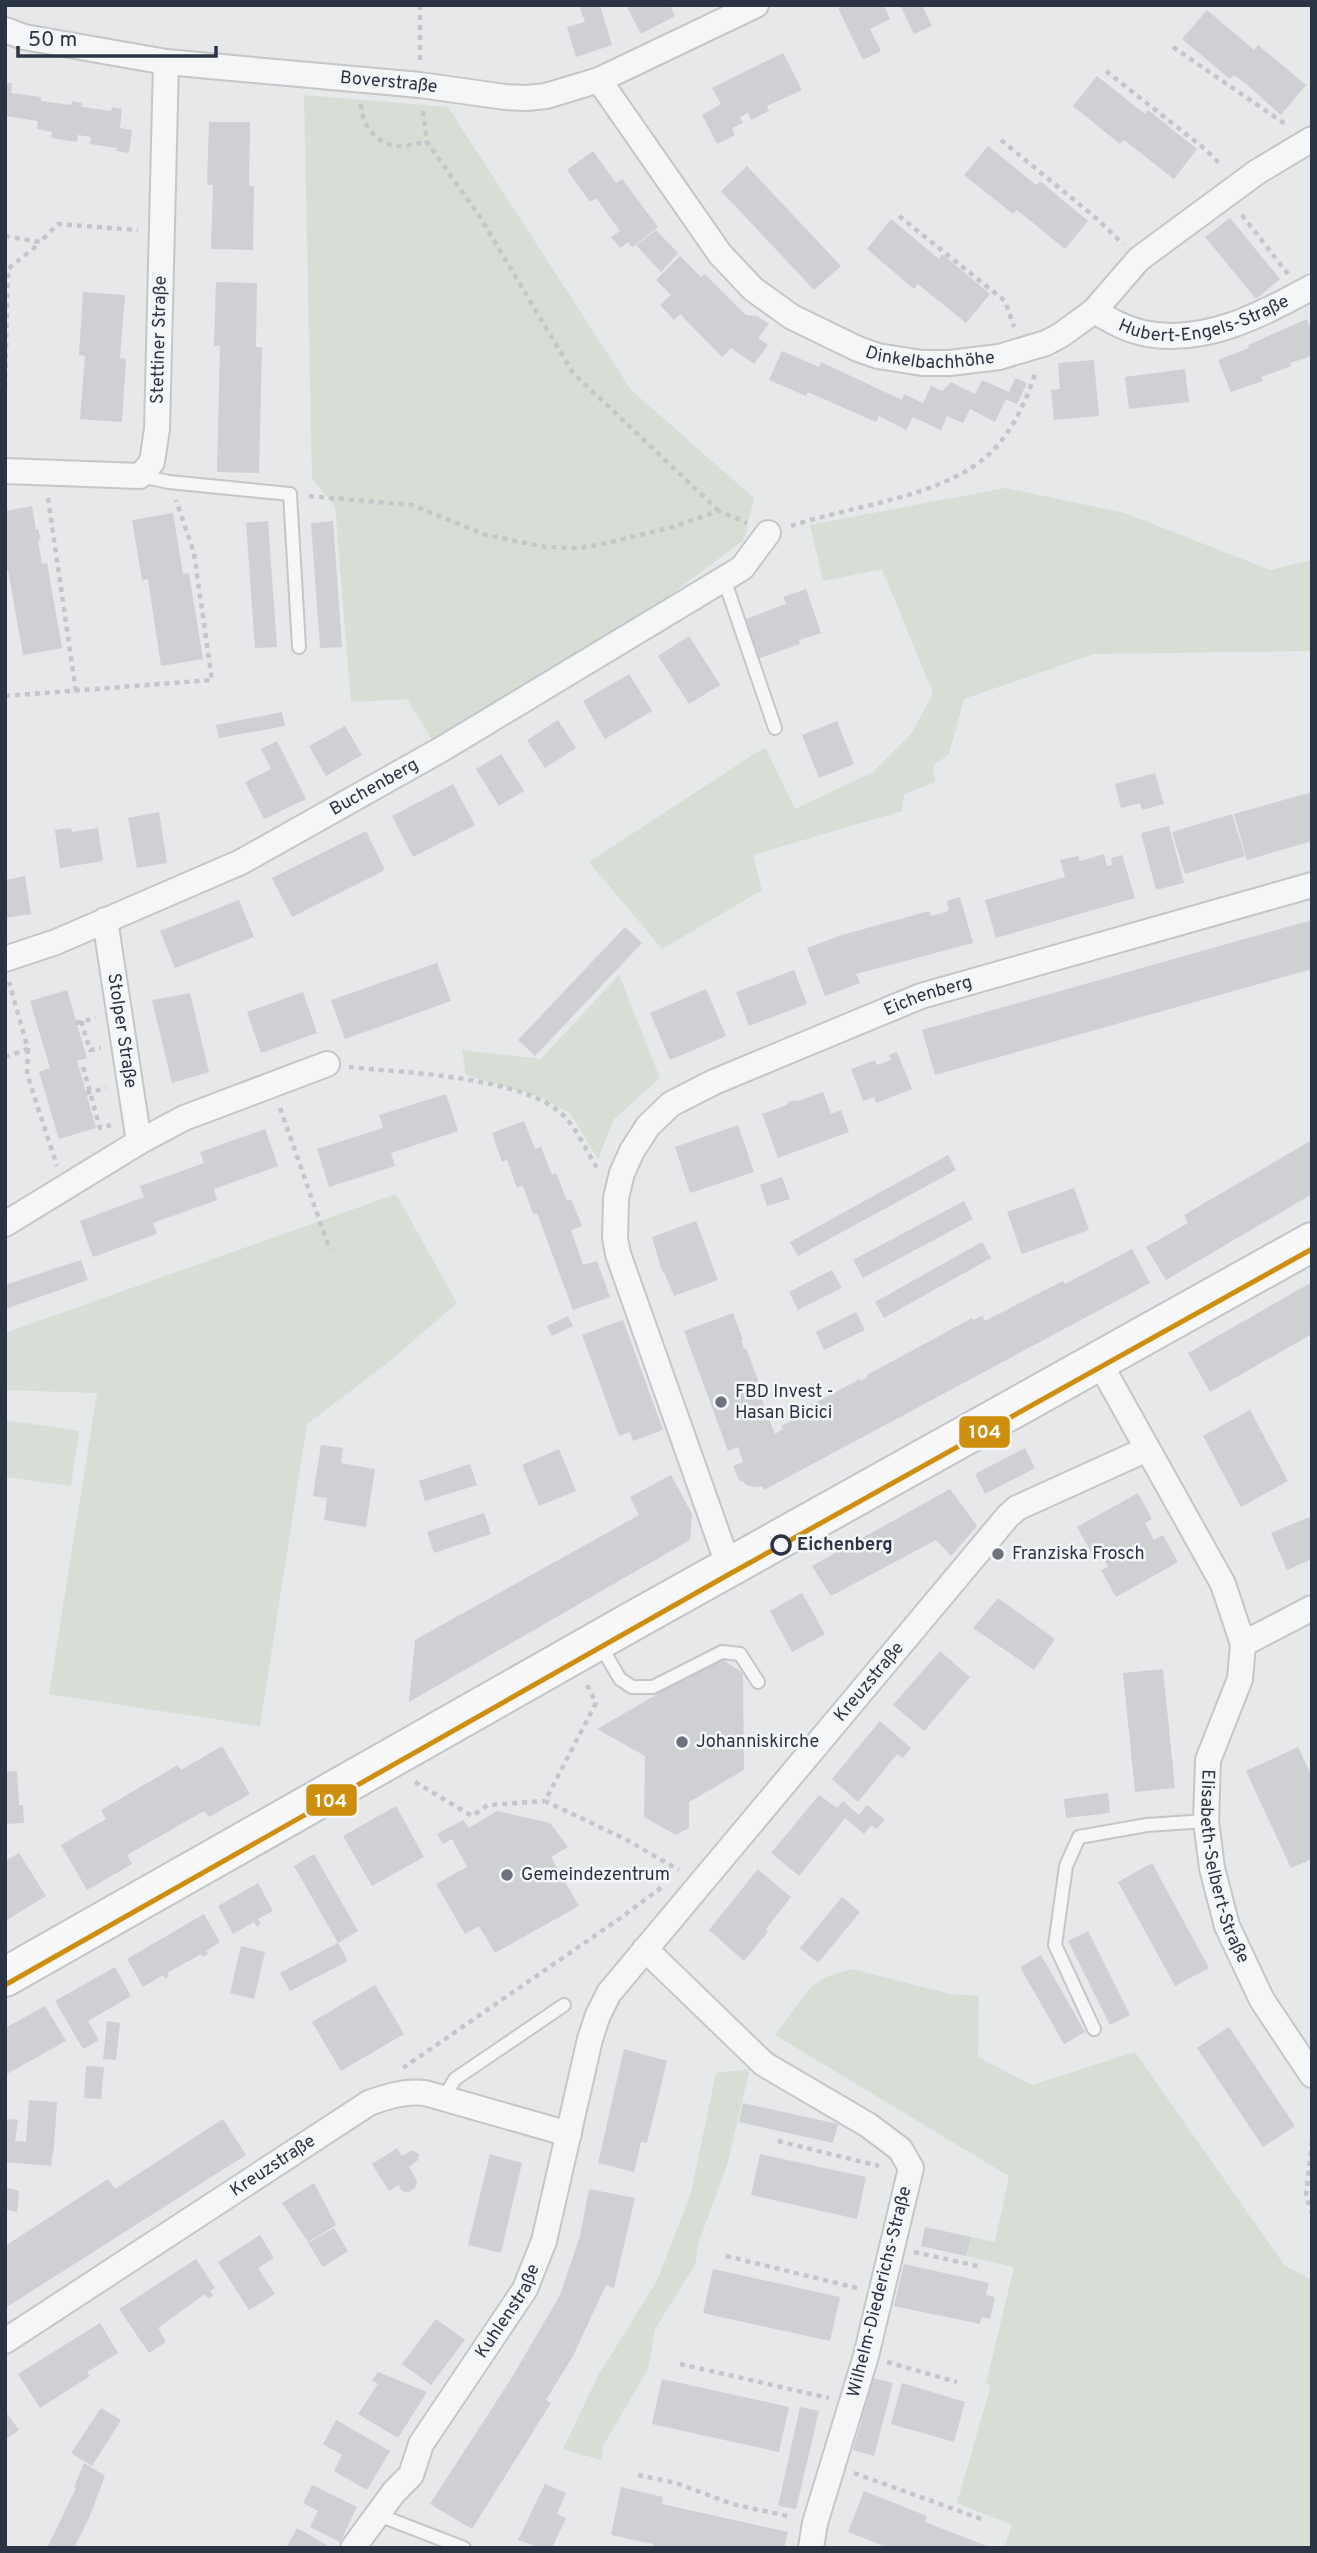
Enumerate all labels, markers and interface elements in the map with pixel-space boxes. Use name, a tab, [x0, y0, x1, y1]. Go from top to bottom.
scale bar	[18, 14, 215, 58]
text: 50 m	[28, 27, 77, 54]
street label: Boverstraße	[339, 66, 439, 99]
street label: Stettiner Straße	[146, 276, 172, 404]
street label: Hubert-Engels-Straße	[1115, 290, 1293, 348]
street label: Dinkelbachhöhe	[862, 341, 996, 375]
street label: Buchenberg	[326, 753, 423, 821]
street label: Eichenberg	[880, 971, 975, 1022]
street label: Stolper Straße	[102, 972, 142, 1090]
place label: FBD Invest - Hasan Bicici	[735, 1381, 834, 1425]
marker: FBD Invest - Hasan Bicici	[713, 1394, 729, 1410]
line badge: 104	[958, 1415, 1011, 1449]
text: 104	[969, 1421, 1001, 1445]
place label: Eichenberg	[797, 1534, 893, 1557]
marker: Eichenberg	[771, 1535, 791, 1555]
place label: Franziska Frosch	[1012, 1543, 1145, 1566]
marker: Franziska Frosch	[990, 1546, 1006, 1562]
street label: Kreuzstraße	[829, 1637, 909, 1727]
place label: Johanniskirche	[696, 1731, 819, 1754]
marker: Johanniskirche	[674, 1734, 690, 1750]
street label: Elisabeth-Selbert-Straße	[1194, 1769, 1255, 1967]
line badge: 104	[305, 1783, 358, 1817]
text: 104	[315, 1790, 347, 1814]
place label: Gemeindezentrum	[521, 1864, 670, 1887]
marker: Gemeindezentrum	[499, 1867, 515, 1883]
street label: Kreuzstraße	[226, 2130, 320, 2202]
street label: Wilhelm-Diederichs-Straße	[843, 2184, 917, 2400]
street label: Kuhlenstraße	[470, 2261, 545, 2363]

